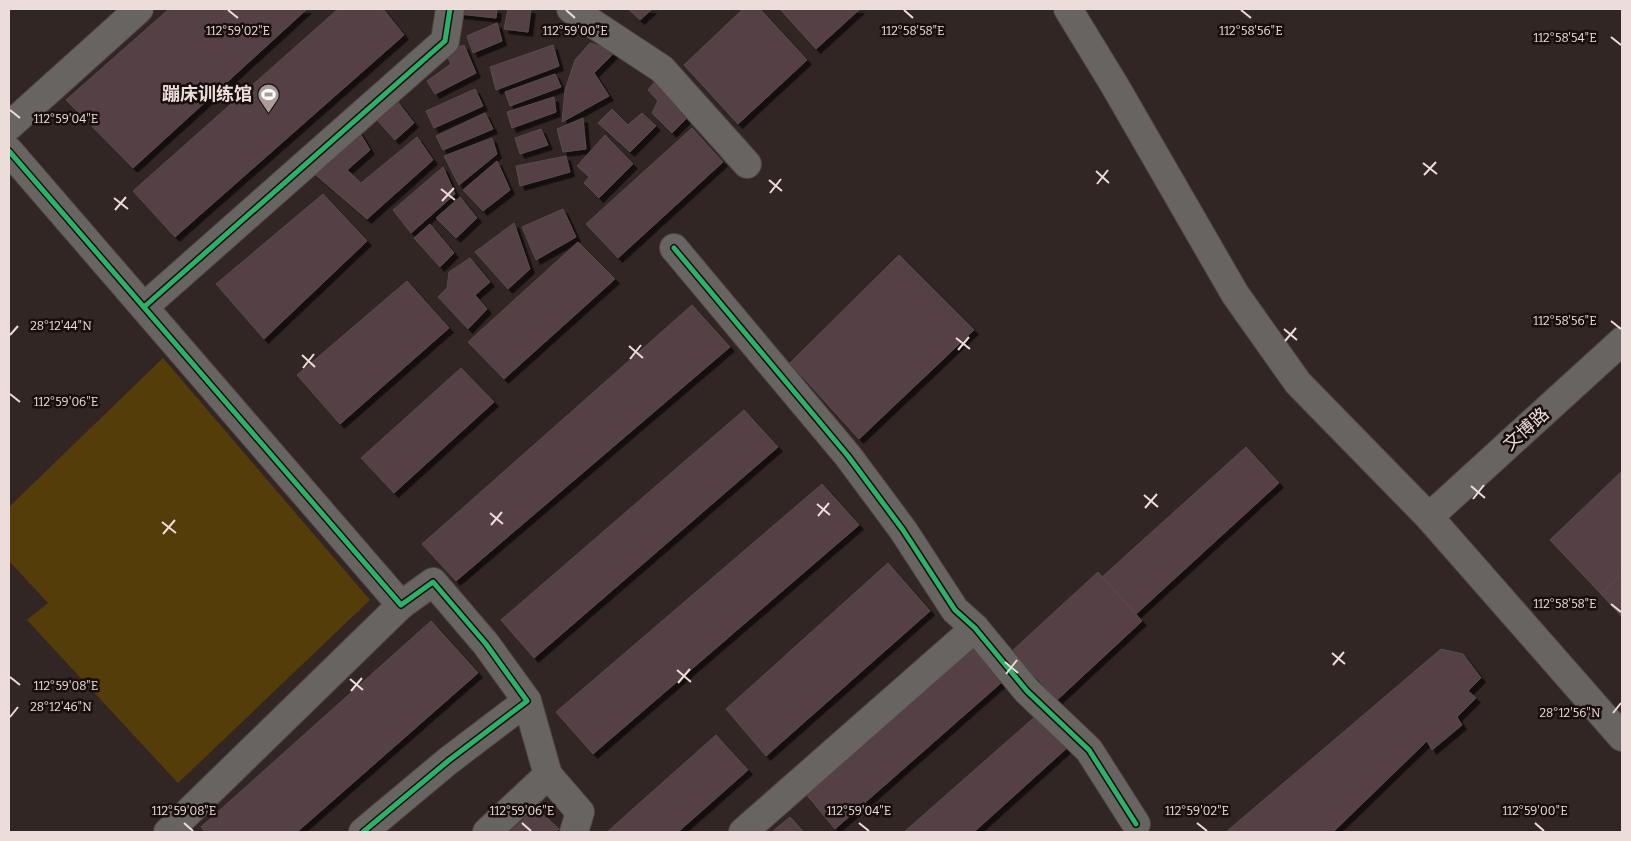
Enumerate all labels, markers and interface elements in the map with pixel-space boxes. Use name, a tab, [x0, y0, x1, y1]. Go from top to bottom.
text: 112°59'02"E	[206, 24, 270, 38]
text: 112°59'00"E	[542, 24, 608, 38]
text: 112°58'58"E	[881, 24, 945, 38]
text: 112°58'56"E	[1219, 24, 1283, 38]
text: 112°58'54"E	[1533, 31, 1597, 45]
sports icon: 蹦床训练馆	[256, 82, 280, 113]
place label: 蹦床训练馆	[162, 83, 252, 105]
text: 112°59'04"E	[34, 112, 98, 126]
text: 112°58'56"E	[1533, 314, 1597, 328]
text: 28°12'44"N	[30, 319, 92, 333]
text: 112°59'06"E	[34, 395, 98, 409]
street label: 文博路	[1499, 403, 1553, 455]
text: 112°58'58"E	[1533, 597, 1597, 611]
text: 112°59'08"E	[34, 679, 98, 693]
text: 28°12'46"N	[30, 700, 92, 714]
text: 28°12'56"N	[1540, 706, 1601, 720]
text: 112°59'08"E	[152, 804, 216, 818]
text: 112°59'06"E	[490, 804, 554, 818]
text: 112°59'04"E	[827, 804, 891, 818]
text: 112°59'02"E	[1165, 804, 1229, 818]
text: 112°59'00"E	[1502, 804, 1568, 818]

